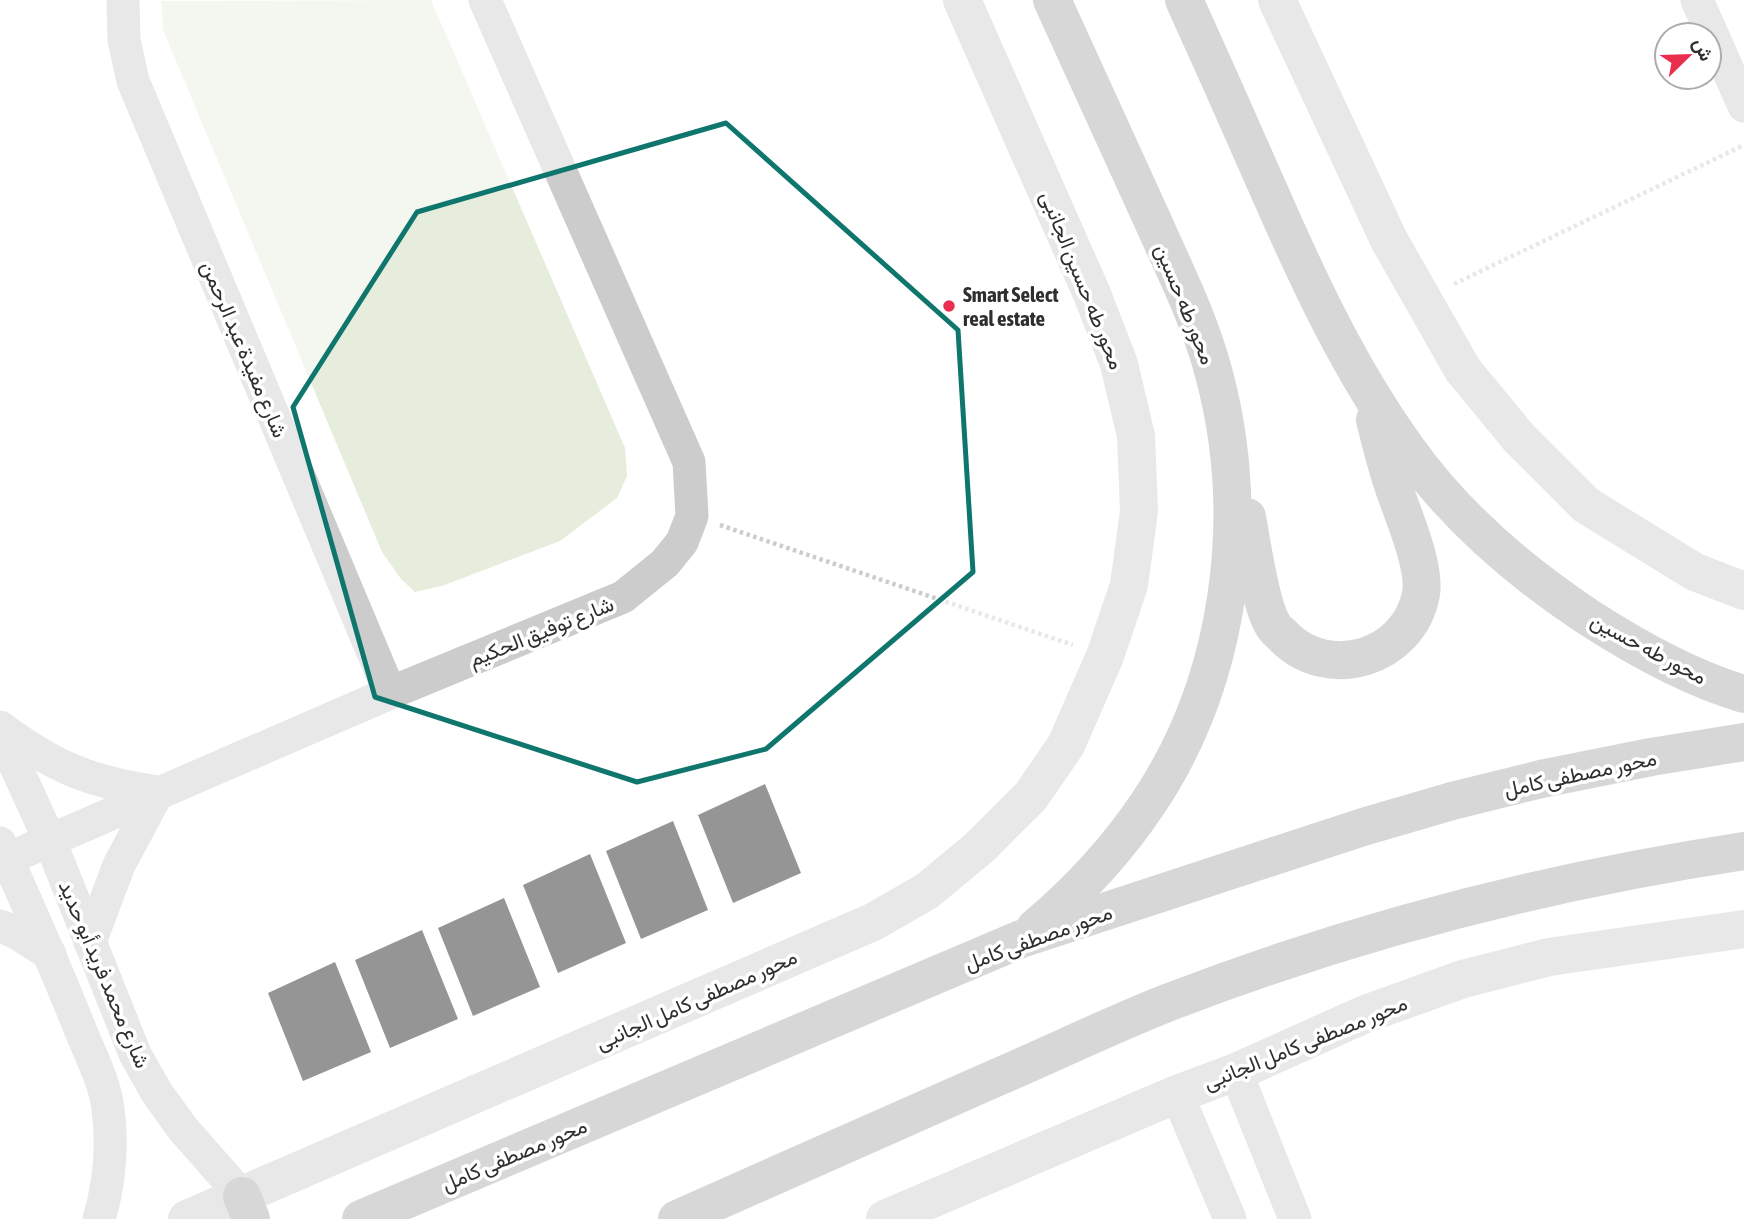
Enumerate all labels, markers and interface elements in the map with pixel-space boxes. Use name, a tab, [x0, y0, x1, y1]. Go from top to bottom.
north arrow	[1653, 21, 1723, 91]
text: ش	[1688, 35, 1718, 65]
street label: محور طه حسين الجانبى	[1034, 187, 1130, 373]
street label: محور طه حسين	[1149, 240, 1221, 368]
street label: شارع مفيدة عبد الرحمن	[194, 257, 293, 442]
place label: Smart Select real estate	[963, 282, 1059, 330]
marker: Smart Select real estate	[941, 298, 957, 314]
street label: شارع توفيق الحكيم	[465, 591, 618, 674]
street label: محور طه حسين	[1586, 607, 1711, 690]
street label: محور مصطفى كامل	[1502, 745, 1659, 803]
street label: شارع محمد فريد أبو حديد	[52, 877, 155, 1072]
street label: محور مصطفى كامل	[961, 899, 1116, 977]
street label: محور مصطفى كامل الجانبى	[592, 944, 801, 1056]
street label: محور مصطفى كامل الجانبى	[1200, 990, 1411, 1096]
street label: محور مصطفى كامل	[438, 1113, 591, 1197]

